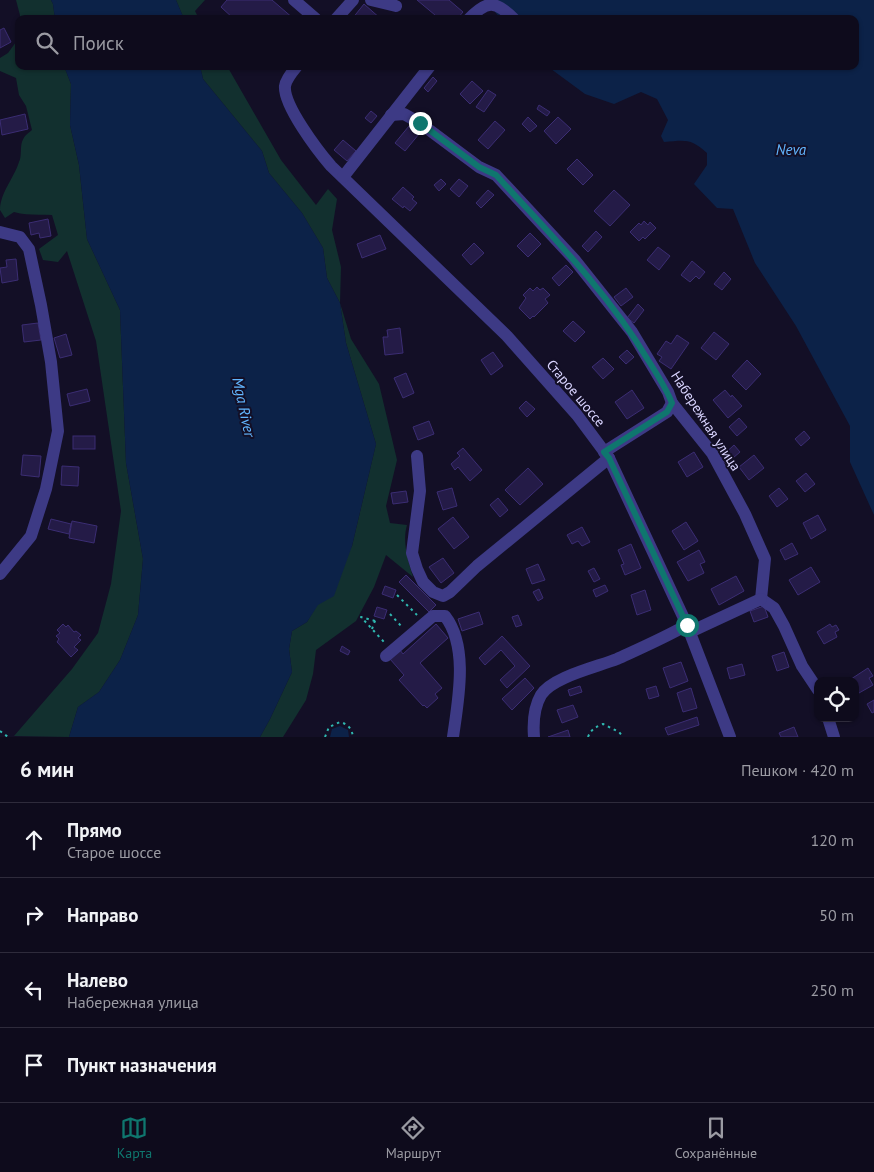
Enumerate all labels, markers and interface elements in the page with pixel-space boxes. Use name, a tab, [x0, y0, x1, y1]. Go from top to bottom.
search box	[15, 15, 859, 70]
icon: search	[33, 29, 61, 57]
text: Поиск	[73, 31, 124, 55]
route end	[409, 112, 432, 135]
water label: Neva	[776, 140, 807, 159]
street label: Старое шоссе	[543, 356, 609, 430]
street label: Набережная улица	[667, 368, 745, 474]
water label: Mga River	[228, 375, 260, 440]
route start	[676, 614, 699, 637]
map controls	[814, 677, 859, 722]
button: locate	[814, 677, 859, 722]
text: 6 мин	[20, 756, 74, 783]
text: Пешком · 420 m	[741, 760, 854, 780]
text: Прямо	[67, 818, 122, 842]
icon: ahead	[20, 826, 48, 854]
text: 120 m	[811, 830, 854, 850]
text: Старое шоссе	[67, 842, 161, 862]
icon: right	[20, 901, 48, 929]
text: Направо	[67, 903, 138, 927]
text: 50 m	[819, 905, 854, 925]
text: Налево	[67, 968, 128, 992]
icon: left	[20, 976, 48, 1004]
text: 250 m	[811, 980, 854, 1000]
text: Набережная улица	[67, 992, 199, 1012]
icon: arrive	[20, 1051, 48, 1079]
text: Пункт назначения	[67, 1053, 217, 1077]
tab: Карта	[117, 1114, 152, 1162]
tab: Маршрут	[386, 1114, 441, 1162]
tab: Сохранённые	[675, 1114, 757, 1162]

